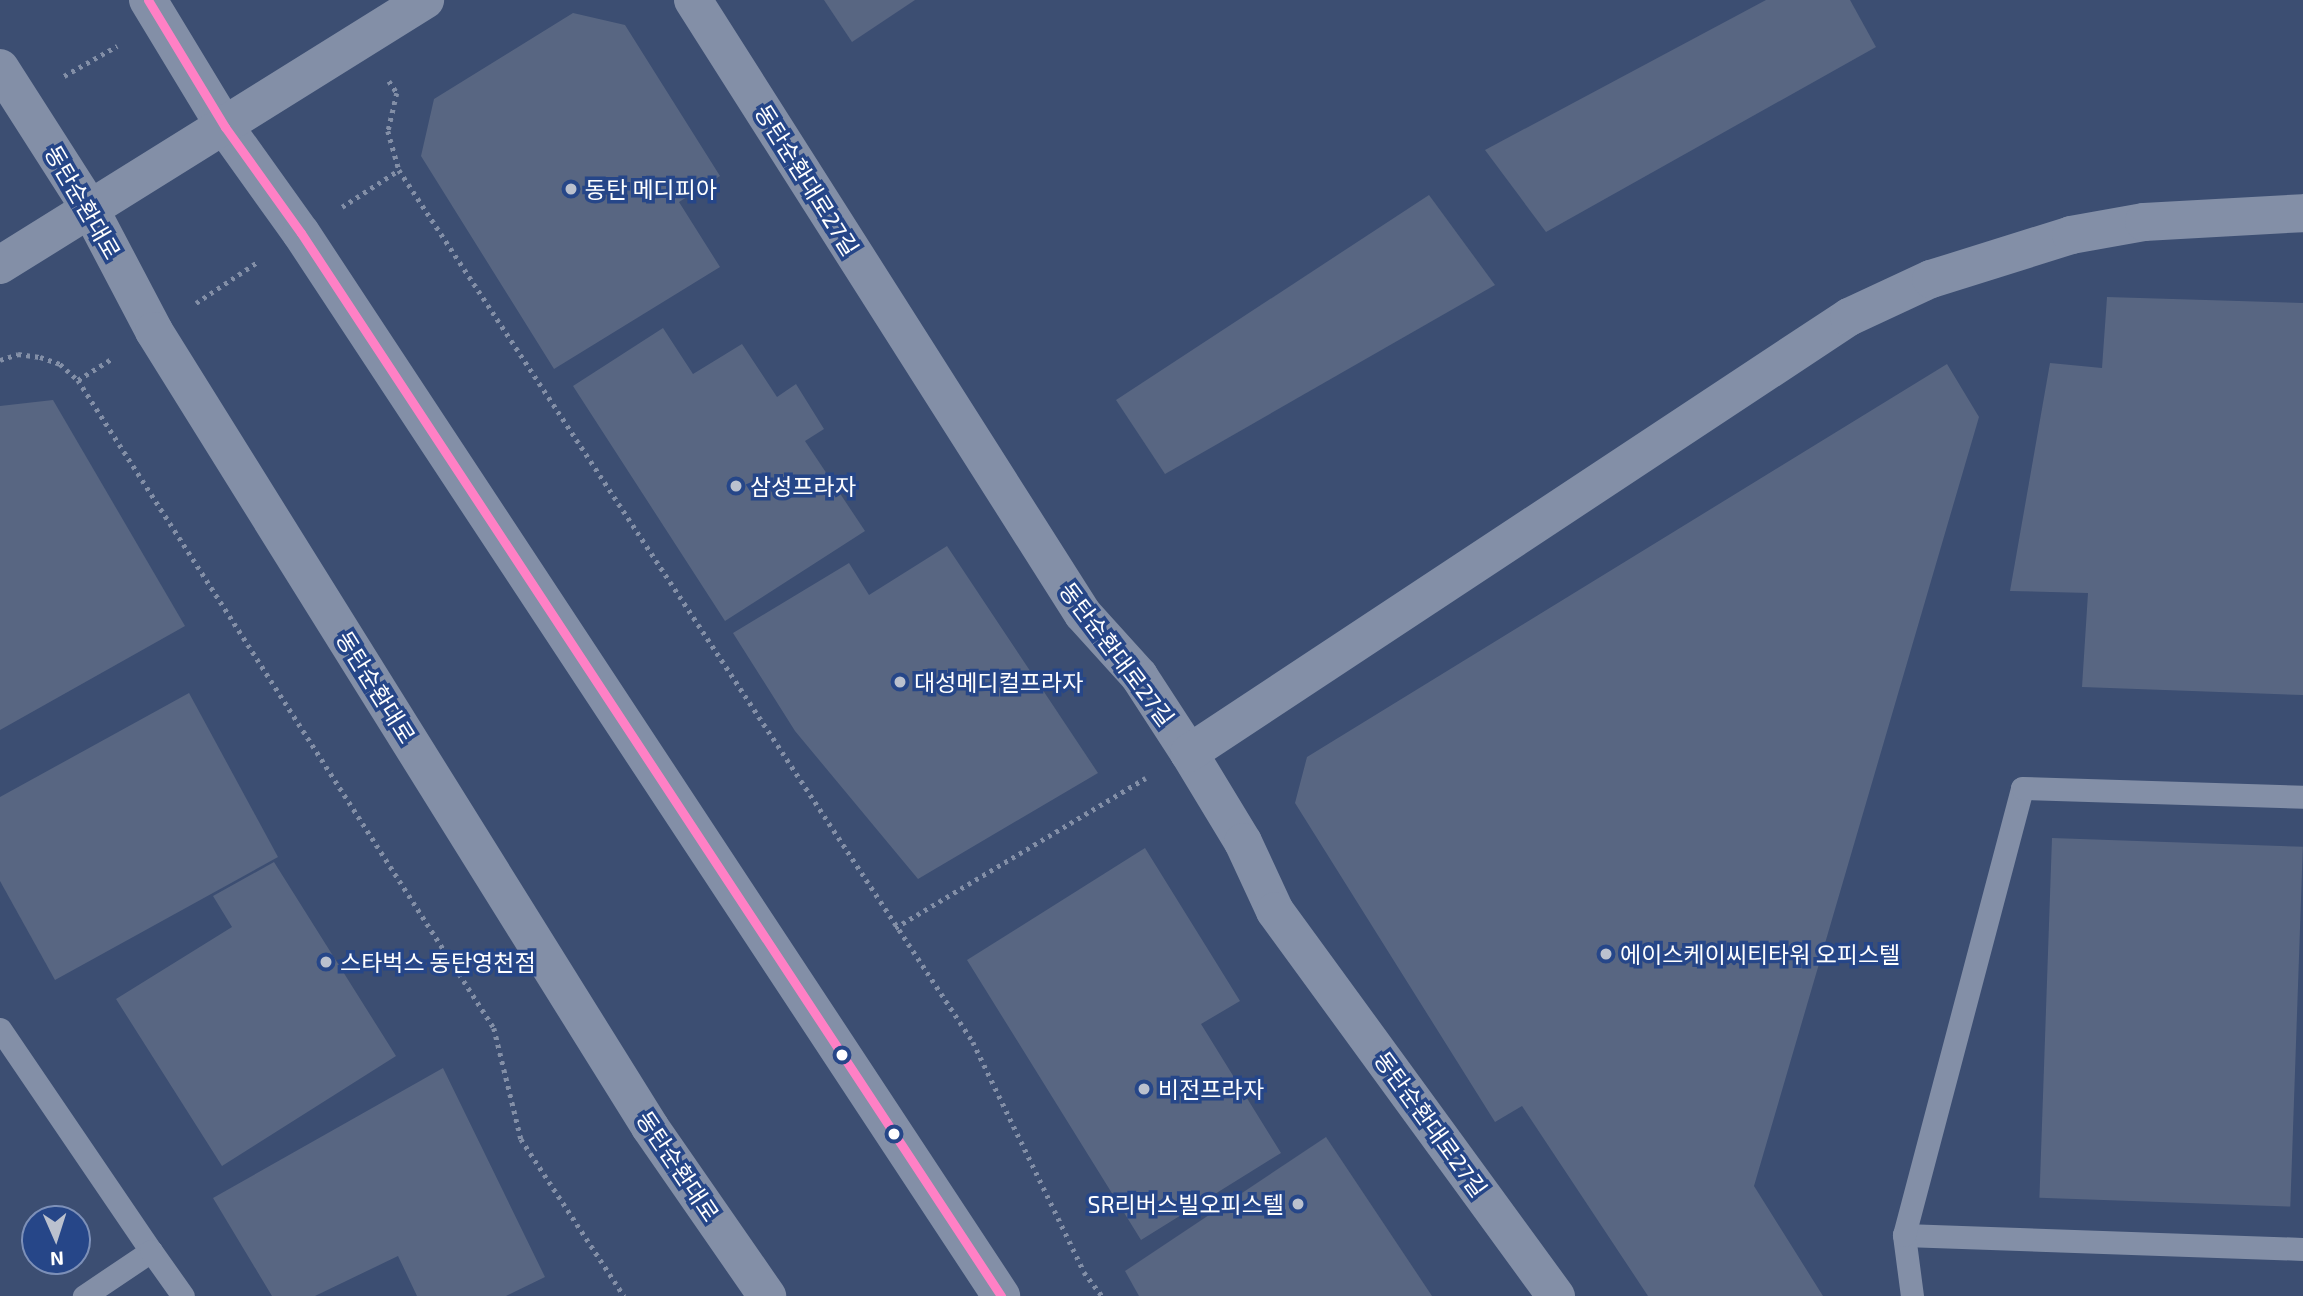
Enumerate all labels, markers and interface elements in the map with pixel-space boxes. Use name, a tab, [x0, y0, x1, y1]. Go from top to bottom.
street label: 동탄순환대로27길	[750, 99, 864, 261]
street label: 동탄순환대로	[39, 140, 127, 264]
place label: 동탄 메디피아	[585, 175, 717, 203]
marker: 동탄 메디피아	[563, 181, 579, 197]
place label: 삼성프라자	[750, 472, 856, 500]
marker: 삼성프라자	[728, 478, 744, 494]
street label: 동탄순환대로27길	[1054, 577, 1180, 731]
street label: 동탄순환대로	[331, 626, 421, 748]
place label: 대성메디컬프라자	[914, 668, 1083, 696]
marker: 대성메디컬프라자	[892, 674, 908, 690]
place label: 에이스케이씨티타워 오피스텔	[1620, 940, 1900, 968]
marker: 에이스케이씨티타워 오피스텔	[1598, 946, 1614, 962]
place label: 스타벅스 동탄영천점	[340, 948, 536, 976]
marker: 스타벅스 동탄영천점	[318, 954, 334, 970]
street label: 동탄순환대로27길	[1369, 1046, 1493, 1202]
unlabelled marker	[835, 1048, 849, 1062]
place label: 비전프라자	[1158, 1075, 1264, 1103]
marker: 비전프라자	[1136, 1081, 1152, 1097]
street label: 동탄순환대로	[631, 1106, 725, 1226]
unlabelled marker	[887, 1127, 901, 1141]
place label: SR리버스빌오피스텔	[1088, 1190, 1284, 1218]
marker: SR리버스빌오피스텔	[1290, 1196, 1306, 1212]
north arrow	[21, 1205, 91, 1275]
text: N	[50, 1248, 64, 1271]

